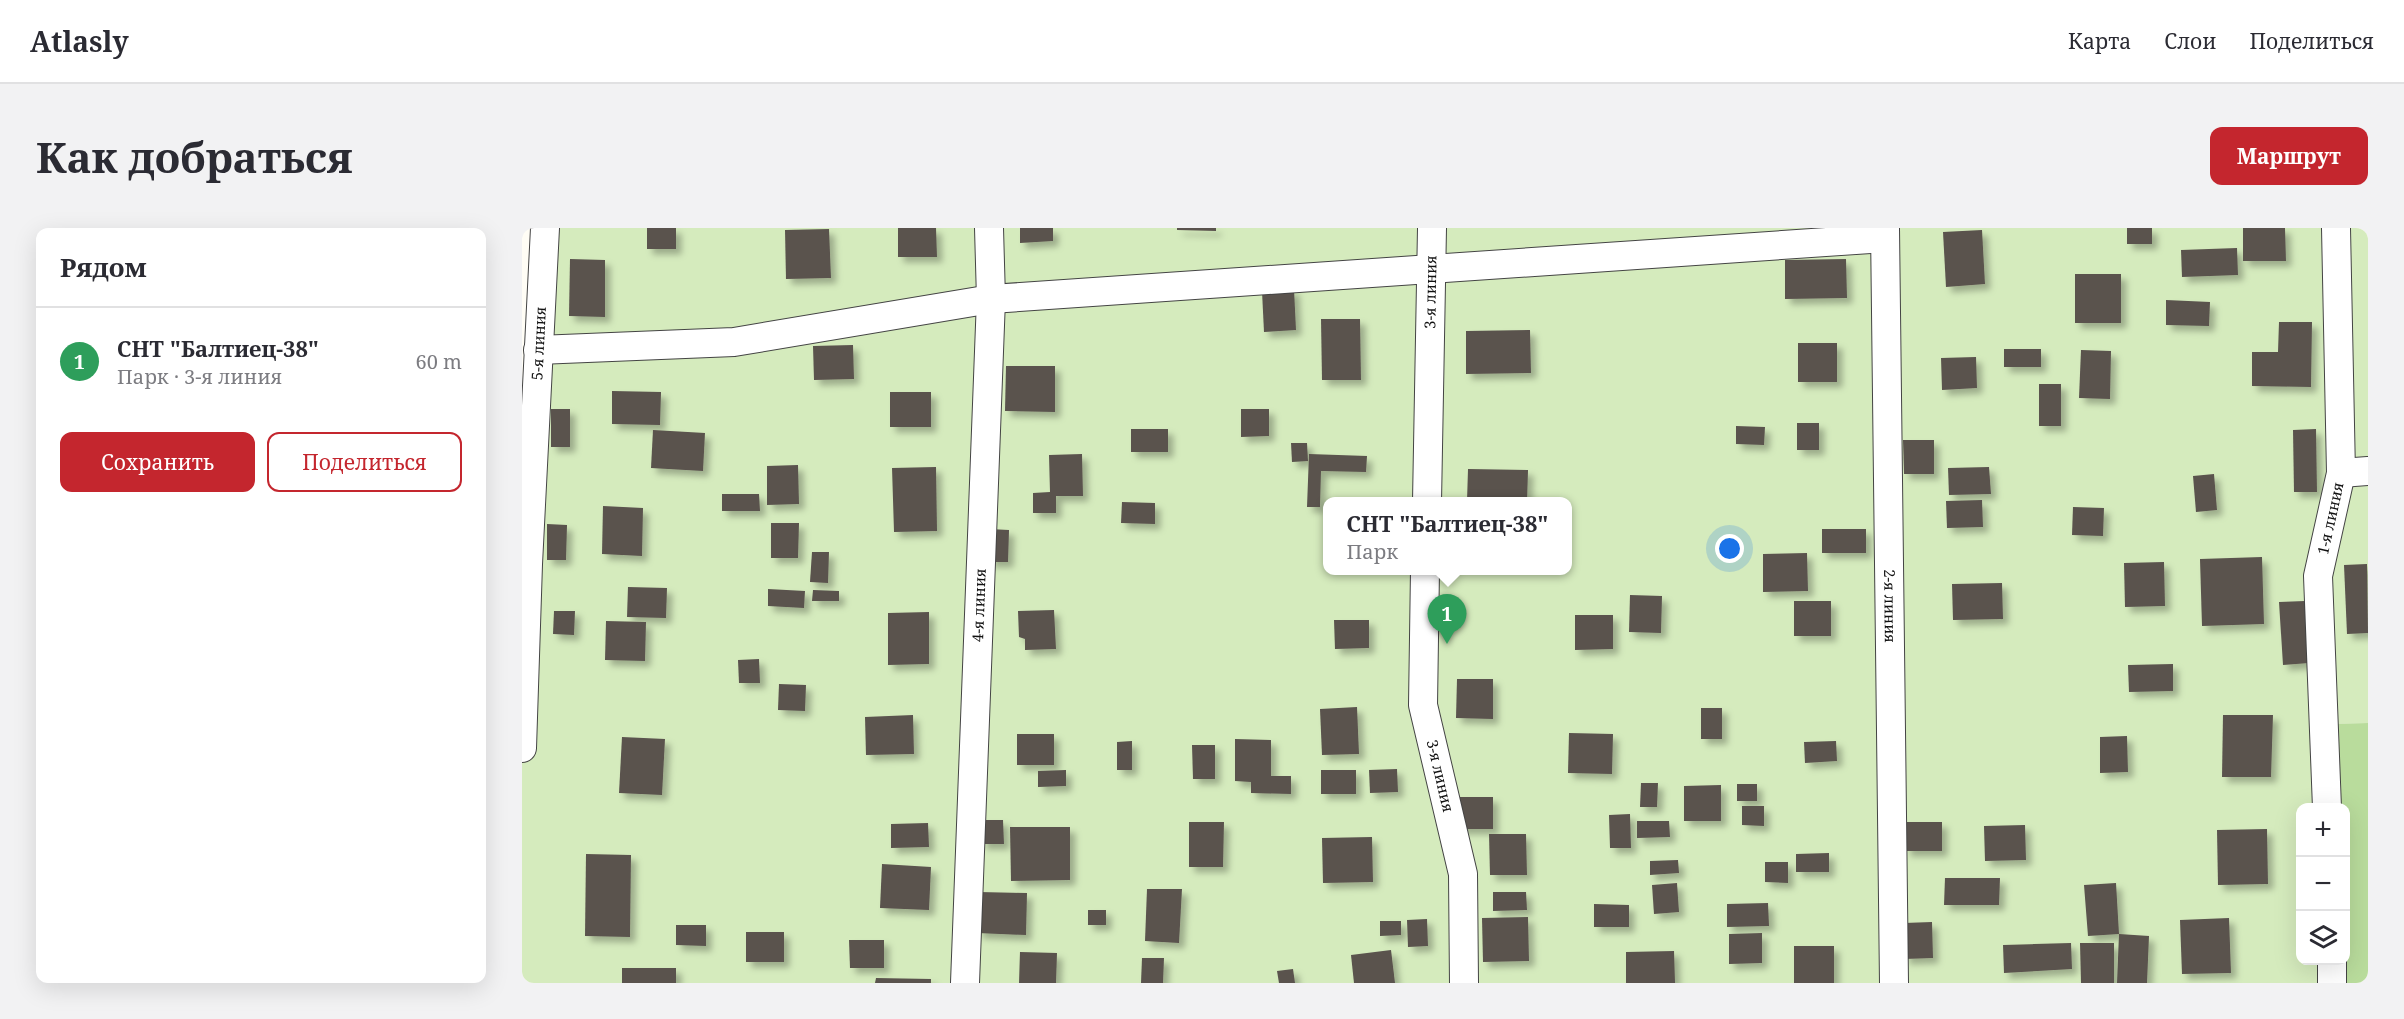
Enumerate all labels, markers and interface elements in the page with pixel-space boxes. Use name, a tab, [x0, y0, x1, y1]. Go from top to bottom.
text: Atlasly	[30, 22, 129, 60]
text: Карта	[2068, 27, 2131, 55]
text: Слои	[2164, 27, 2216, 55]
text: Поделиться	[2249, 27, 2374, 55]
button: Маршрут	[2210, 127, 2368, 185]
text: Как добраться	[36, 128, 353, 185]
text: Рядом	[60, 249, 147, 285]
street label: 3-я линия	[1419, 255, 1441, 329]
street label: 5-я линия	[526, 306, 550, 381]
text: СНТ "Балтиец-38"	[117, 333, 319, 363]
text: 1	[74, 348, 85, 375]
text: 60 m	[416, 348, 462, 375]
text: Парк · 3-я линия	[117, 363, 282, 390]
button: Сохранить	[60, 432, 255, 492]
button: Поделиться	[267, 432, 462, 492]
street label: 1-я линия	[2312, 480, 2348, 556]
popup	[1323, 497, 1572, 575]
text: СНТ "Балтиец-38"	[1346, 508, 1549, 538]
your location	[1715, 534, 1744, 563]
text: Парк	[1346, 538, 1398, 565]
street label: 4-я линия	[967, 568, 990, 642]
street label: 2-я линия	[1880, 569, 1901, 643]
pin: 1	[1428, 594, 1466, 644]
street label: 3-я линия	[1423, 738, 1459, 814]
map controls	[2296, 803, 2350, 965]
button: +	[2296, 803, 2350, 857]
button: −	[2296, 857, 2350, 911]
button: layers	[2296, 911, 2350, 965]

